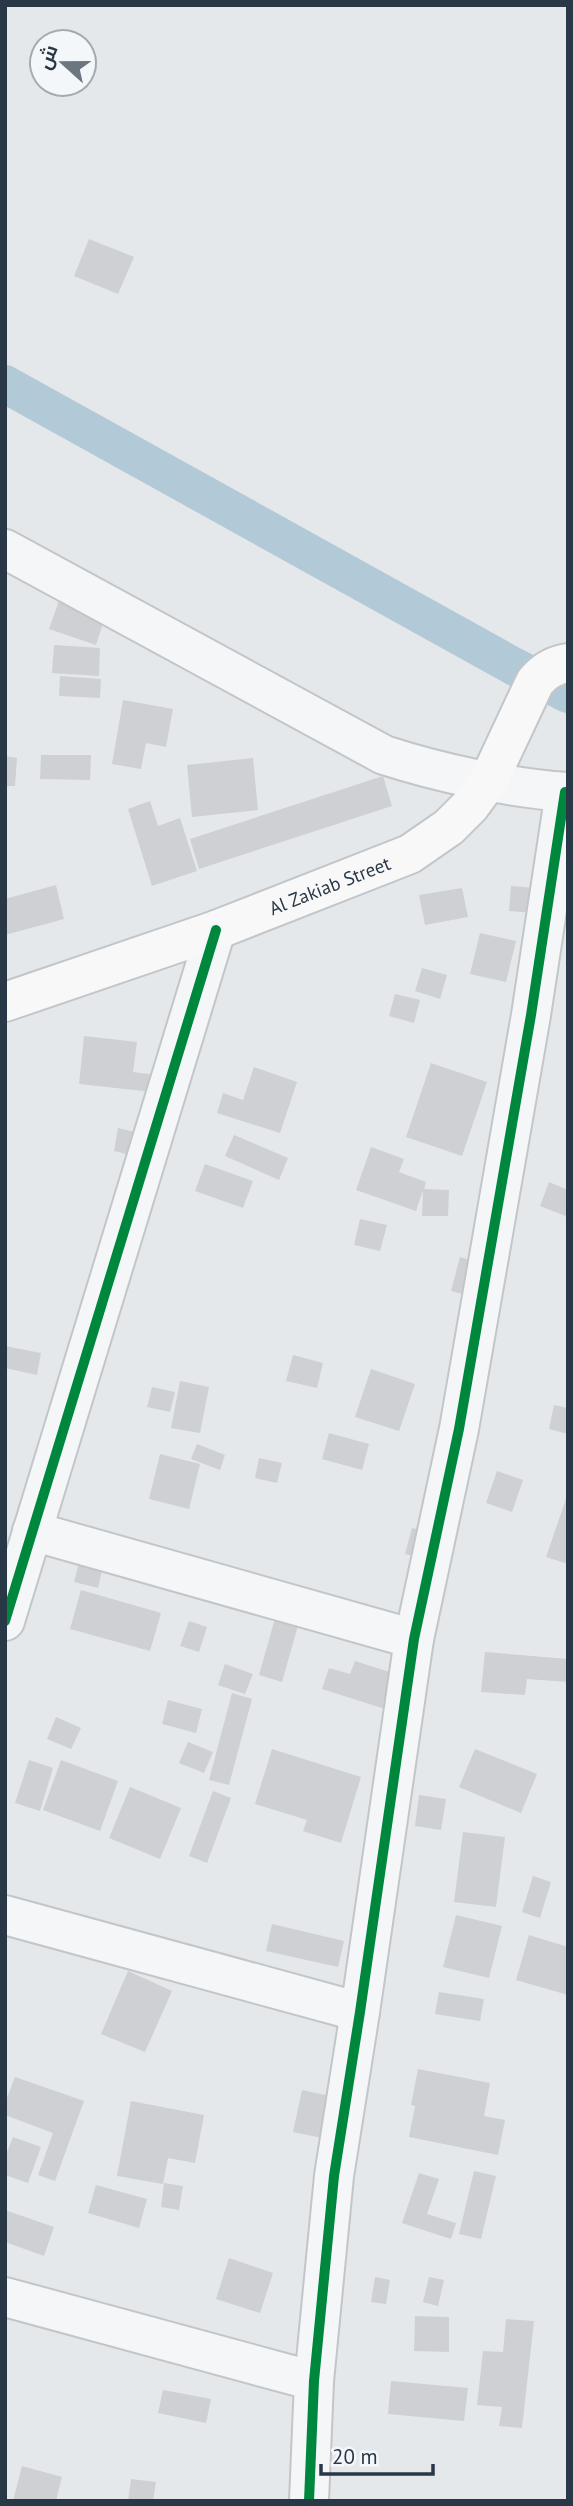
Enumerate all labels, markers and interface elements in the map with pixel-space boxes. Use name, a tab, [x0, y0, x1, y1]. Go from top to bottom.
north arrow	[28, 28, 98, 98]
text: ش	[32, 41, 63, 73]
street label: Al Zakiab Street	[266, 851, 394, 920]
scale bar	[321, 2432, 433, 2476]
text: 20 m	[332, 2443, 378, 2470]

